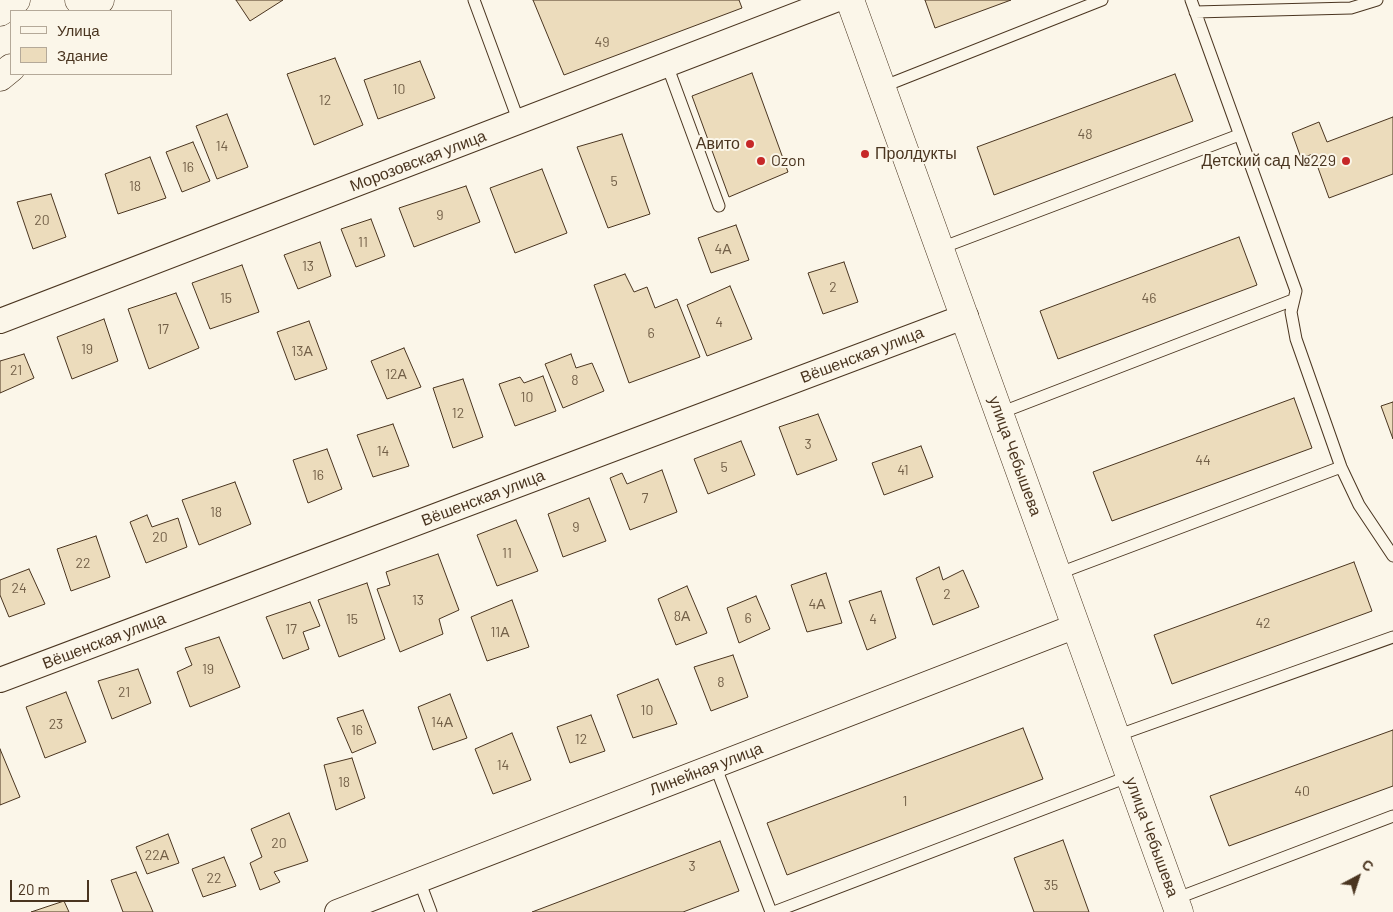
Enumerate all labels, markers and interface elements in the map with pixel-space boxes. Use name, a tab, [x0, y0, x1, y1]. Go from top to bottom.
legend	[10, 10, 172, 75]
text: Улица	[57, 21, 100, 39]
house number: 49	[594, 34, 610, 50]
text: Здание	[57, 46, 108, 64]
house number: 10	[393, 81, 405, 97]
house number: 12	[319, 92, 331, 108]
street label: Морозовская улица	[347, 126, 489, 196]
house number: 48	[1077, 126, 1093, 142]
place label: Авито	[696, 134, 740, 154]
house number: 14	[216, 138, 228, 154]
marker: Авито	[744, 138, 756, 150]
place label: Пролдукты	[875, 144, 957, 164]
marker: Пролдукты	[859, 148, 871, 160]
place label: Ozon	[771, 151, 805, 171]
place label: Детский сад №229	[1201, 151, 1336, 171]
marker: Ozon	[755, 155, 767, 167]
marker: Детский сад №229	[1340, 155, 1352, 167]
house number: 16	[182, 159, 194, 175]
house number: 5	[610, 173, 618, 189]
house number: 18	[129, 178, 141, 194]
house number: 9	[436, 207, 444, 223]
house number: 20	[34, 212, 50, 228]
house number: 11	[358, 234, 368, 250]
house number: 4А	[714, 241, 732, 257]
house number: 13	[302, 258, 314, 274]
house number: 2	[829, 279, 837, 295]
house number: 15	[220, 290, 232, 306]
house number: 46	[1142, 290, 1156, 306]
house number: 4	[715, 314, 723, 330]
house number: 17	[157, 321, 169, 337]
street label: Вёшенская улица	[798, 323, 926, 387]
house number: 6	[647, 325, 655, 341]
house number: 19	[81, 341, 93, 357]
house number: 13А	[291, 343, 313, 359]
house number: 21	[10, 362, 22, 378]
house number: 12А	[385, 366, 407, 382]
house number: 8	[571, 372, 579, 388]
house number: 10	[521, 389, 533, 405]
street label: улица Чебышева	[984, 393, 1046, 519]
house number: 12	[452, 405, 464, 421]
house number: 3	[804, 436, 812, 452]
house number: 14	[377, 443, 389, 459]
house number: 44	[1195, 452, 1211, 468]
house number: 5	[720, 459, 728, 475]
house number: 41	[897, 462, 909, 478]
street label: Вёшенская улица	[419, 466, 547, 530]
house number: 16	[312, 467, 324, 483]
house number: 7	[642, 490, 648, 506]
house number: 18	[210, 504, 222, 520]
house number: 9	[572, 519, 580, 535]
house number: 20	[152, 529, 168, 545]
house number: 11	[502, 545, 512, 561]
house number: 22	[75, 555, 91, 571]
house number: 24	[11, 580, 27, 596]
house number: 2	[943, 586, 951, 602]
house number: 13	[412, 592, 424, 608]
house number: 4А	[808, 596, 826, 612]
house number: 8А	[674, 608, 690, 624]
street label: Вёшенская улица	[40, 609, 168, 673]
house number: 6	[744, 610, 752, 626]
house number: 15	[346, 611, 358, 627]
house number: 4	[869, 611, 877, 627]
house number: 42	[1255, 615, 1271, 631]
house number: 17	[285, 621, 297, 637]
house number: 11А	[490, 624, 510, 640]
house number: 19	[202, 661, 214, 677]
house number: 8	[717, 674, 725, 690]
house number: 21	[118, 684, 130, 700]
house number: 10	[641, 702, 653, 718]
house number: 14А	[431, 714, 453, 730]
house number: 23	[49, 716, 63, 732]
house number: 16	[351, 722, 363, 738]
house number: 12	[575, 731, 587, 747]
street label: Линейная улица	[647, 739, 765, 799]
house number: 14	[497, 757, 509, 773]
house number: 18	[338, 774, 350, 790]
street label: улица Чебышева	[1121, 774, 1183, 900]
house number: 40	[1294, 783, 1310, 799]
house number: 1	[903, 793, 907, 809]
house number: 20	[271, 835, 287, 851]
house number: 22А	[145, 847, 169, 863]
north arrow	[1333, 852, 1383, 902]
text: С	[1359, 855, 1377, 875]
house number: 3	[688, 858, 696, 874]
scale bar	[12, 870, 91, 902]
house number: 22	[206, 870, 222, 886]
house number: 35	[1044, 877, 1058, 893]
text: 20 m	[18, 880, 50, 898]

